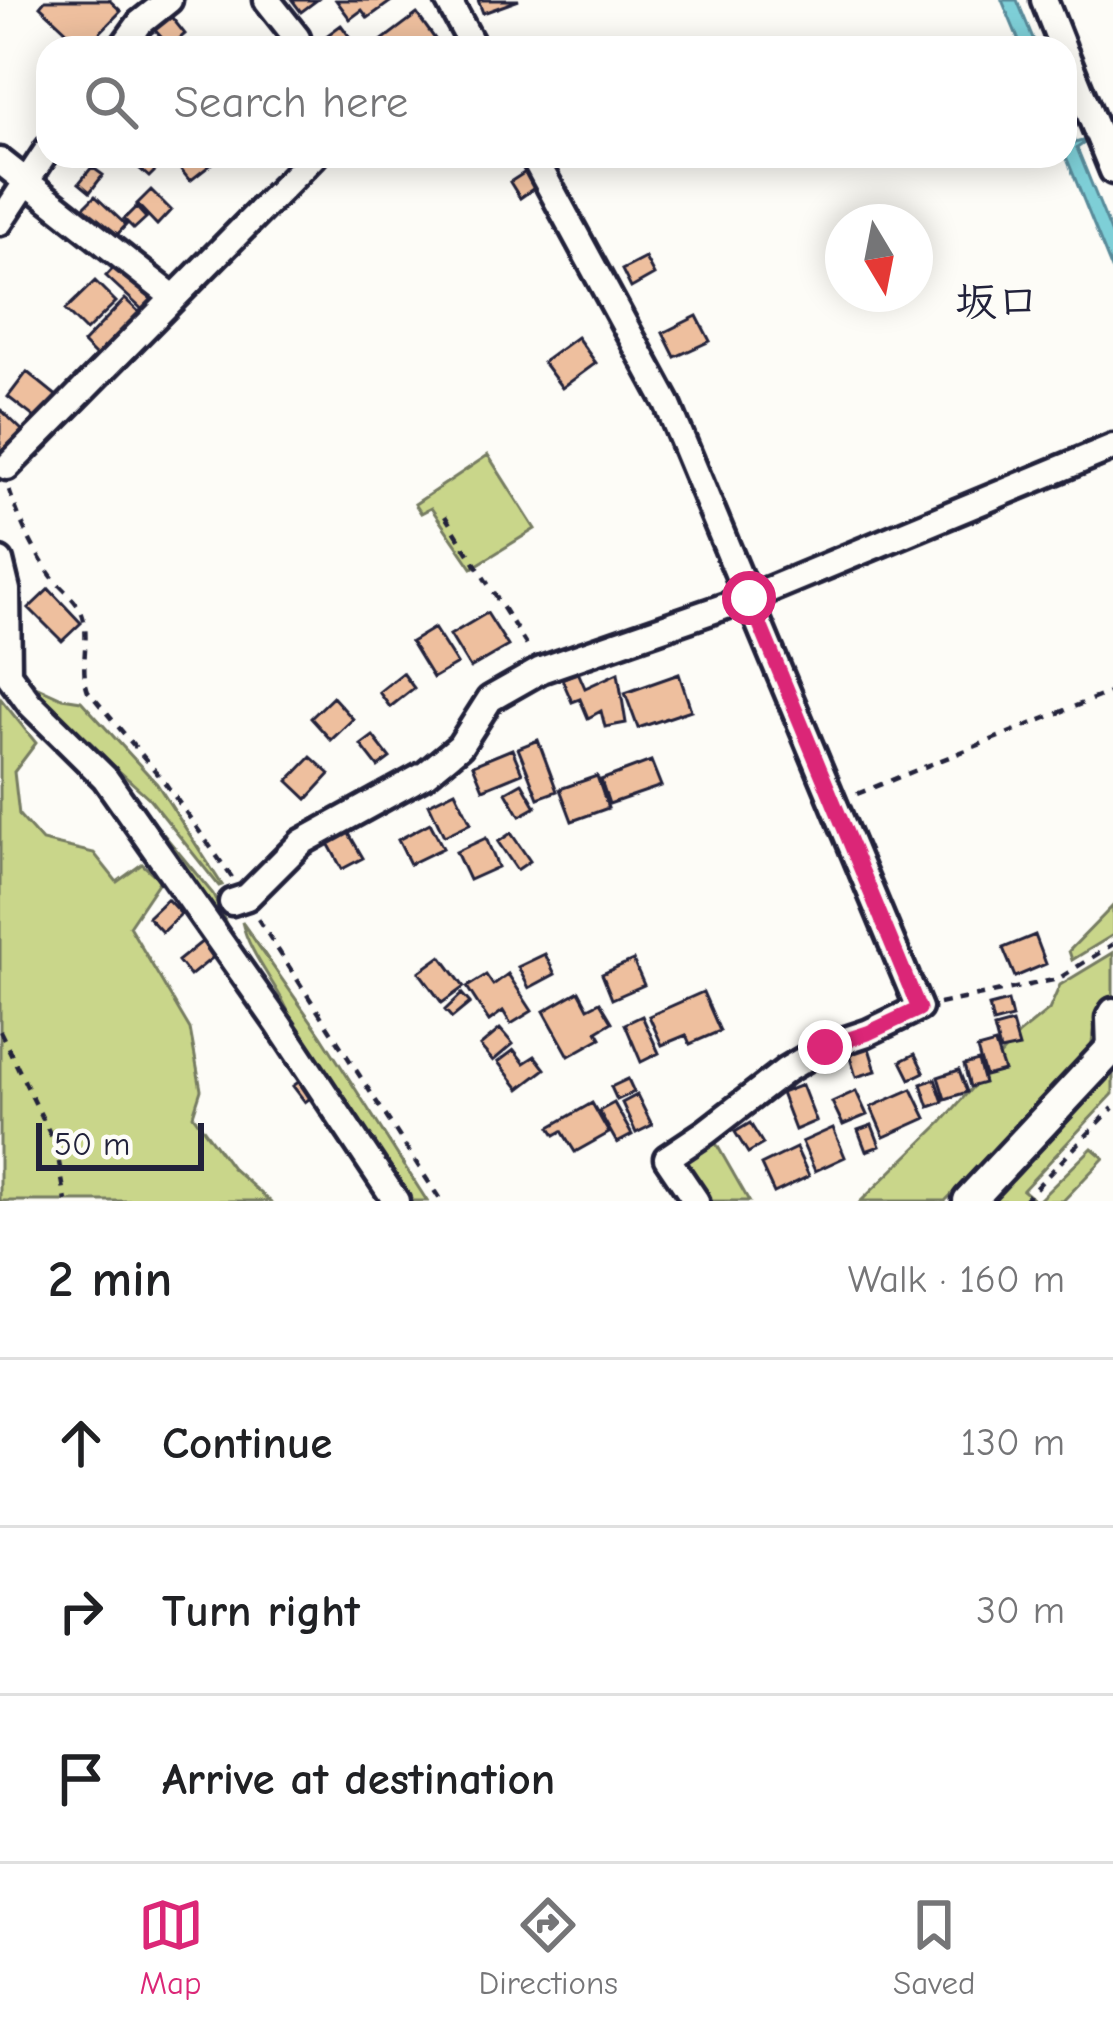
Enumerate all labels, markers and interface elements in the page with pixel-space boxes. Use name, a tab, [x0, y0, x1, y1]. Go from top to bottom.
search box	[36, 36, 1077, 168]
icon: search	[78, 69, 144, 135]
text: Search here	[174, 76, 408, 128]
north arrow	[825, 204, 933, 312]
district label: 坂口	[955, 278, 1039, 327]
route start	[722, 571, 776, 625]
route end	[798, 1020, 852, 1074]
scale bar	[36, 1117, 204, 1170]
text: 50 m	[54, 1125, 130, 1163]
text: 2 min	[48, 1250, 172, 1309]
text: Walk · 160 m	[848, 1257, 1065, 1302]
icon: ahead	[48, 1410, 114, 1476]
text: Continue	[162, 1417, 332, 1469]
text: 130 m	[961, 1420, 1065, 1465]
icon: right	[48, 1578, 114, 1644]
text: Turn right	[162, 1585, 360, 1637]
text: 30 m	[976, 1588, 1065, 1633]
icon: arrive	[48, 1746, 114, 1812]
text: Arrive at destination	[162, 1753, 555, 1805]
tab: Map	[138, 1892, 204, 2002]
tab: Directions	[479, 1892, 618, 2002]
tab: Saved	[893, 1892, 975, 2002]

